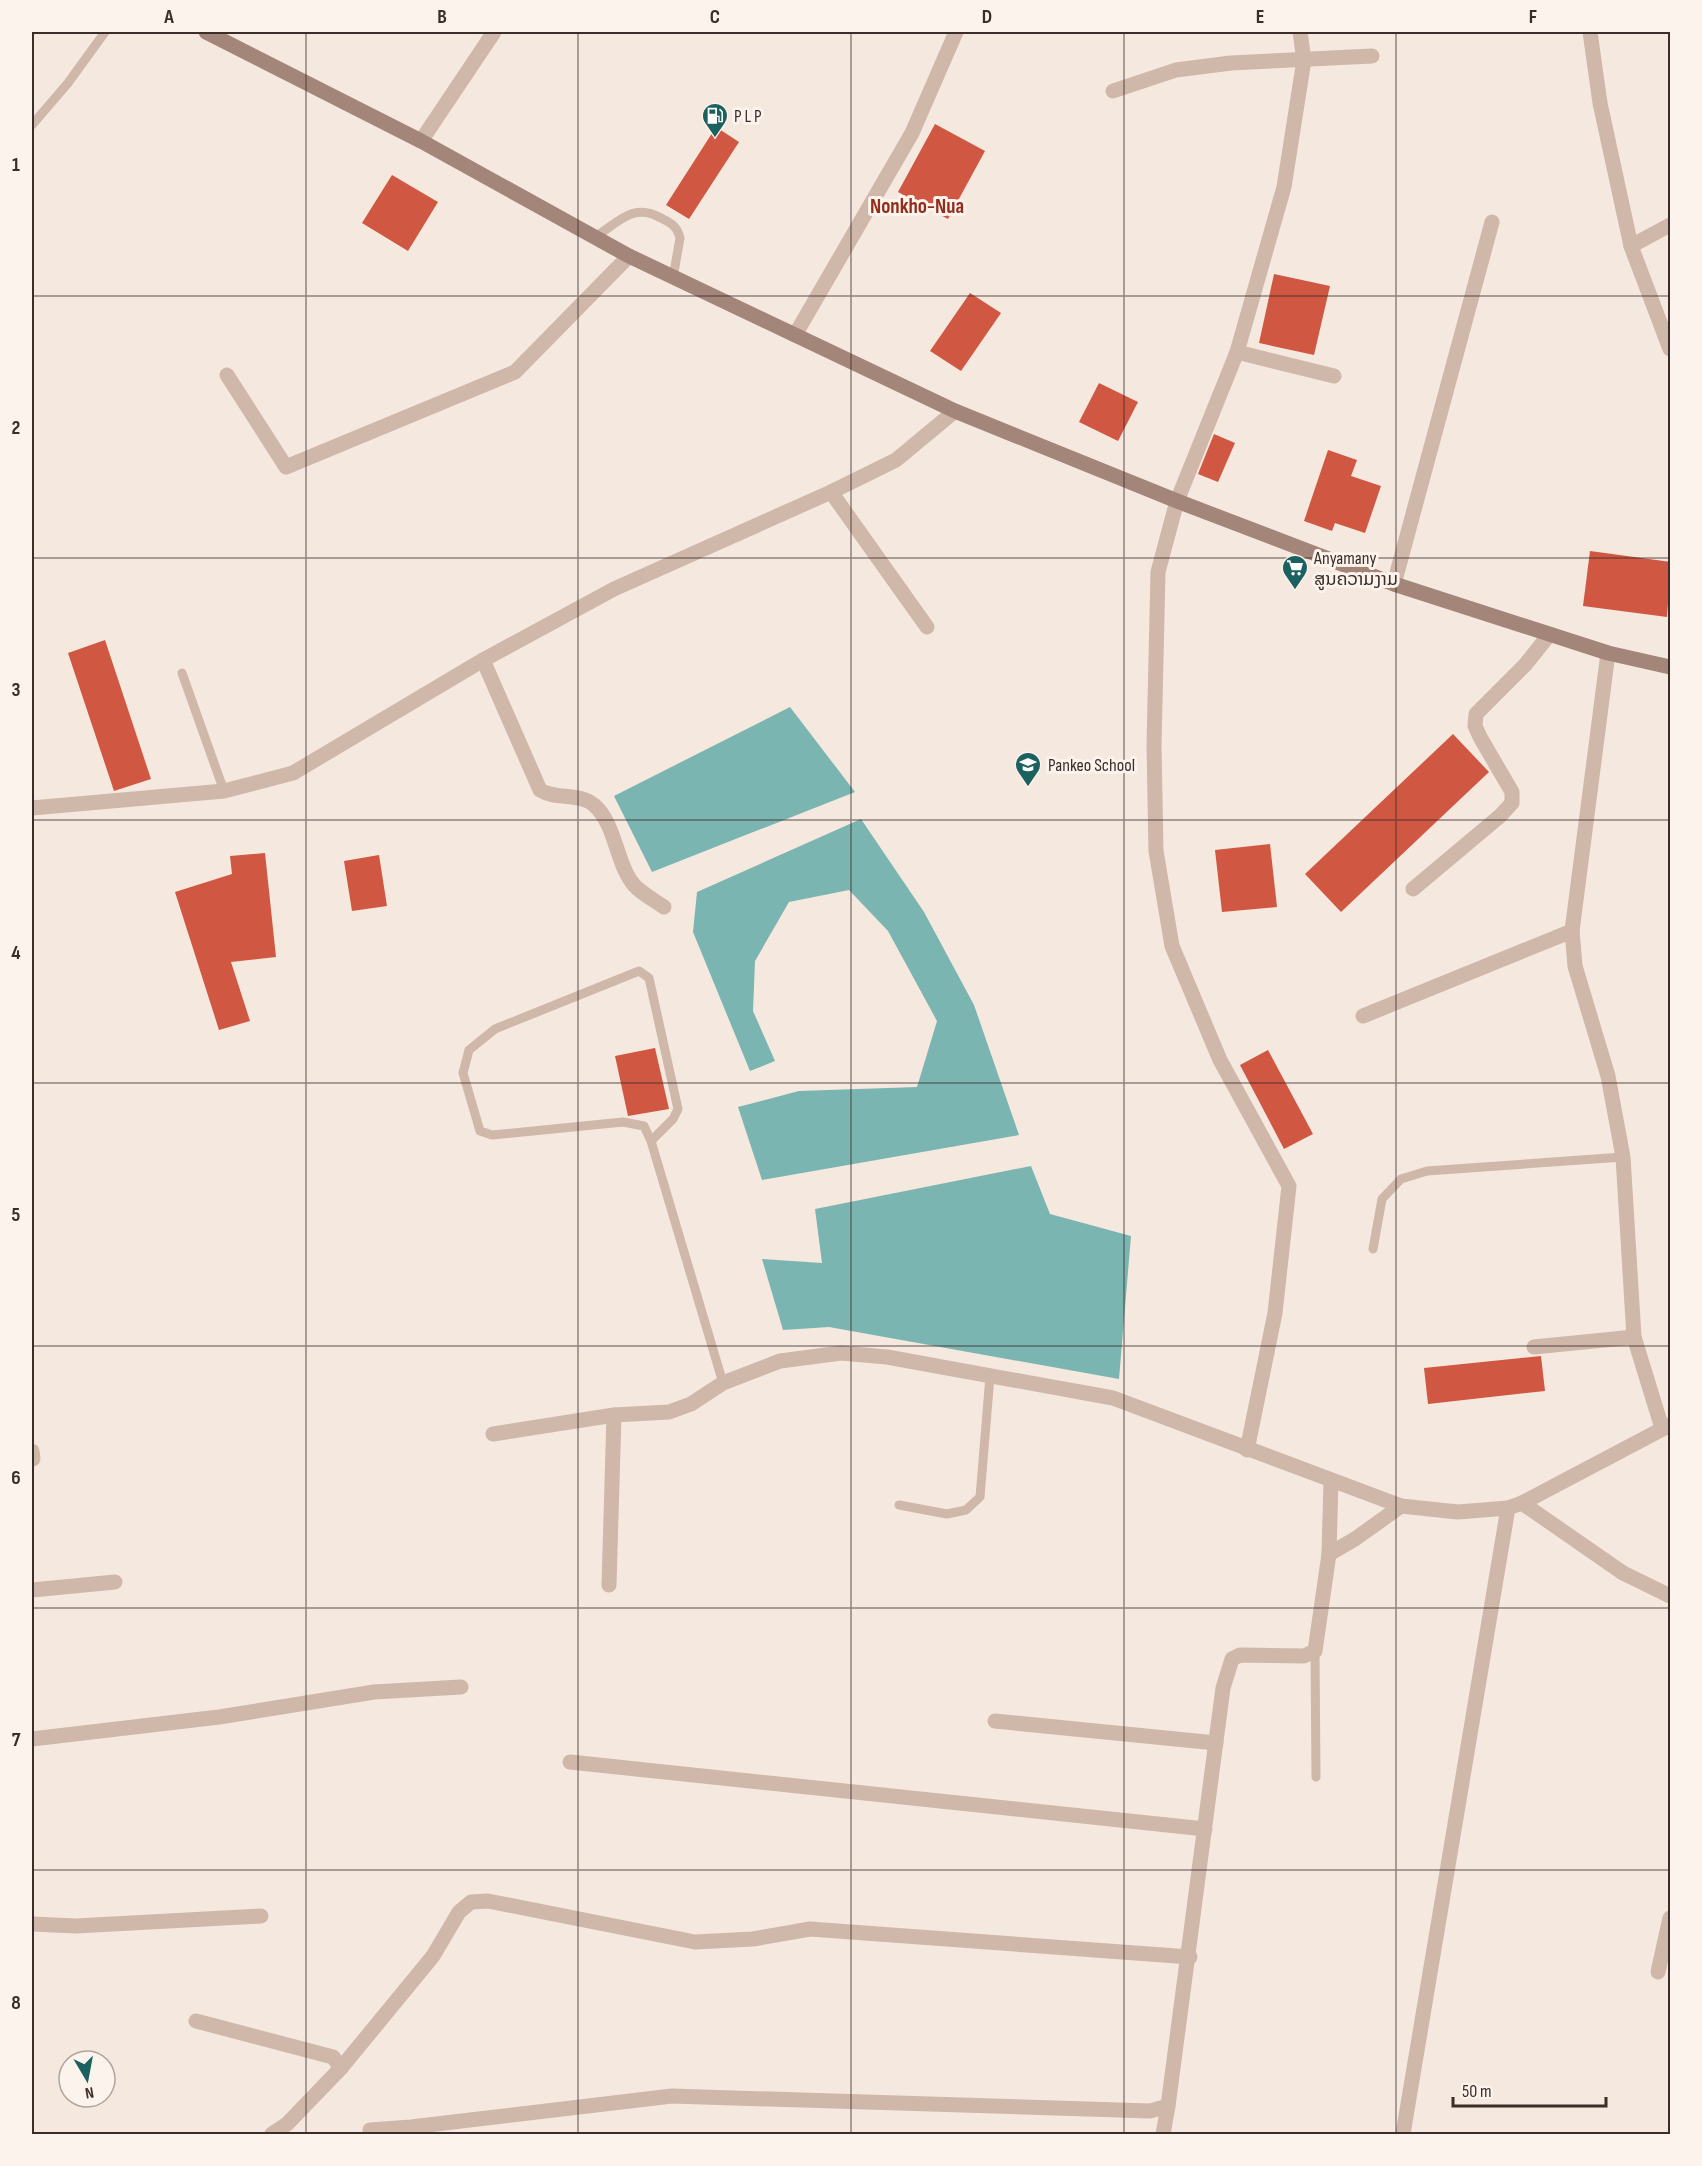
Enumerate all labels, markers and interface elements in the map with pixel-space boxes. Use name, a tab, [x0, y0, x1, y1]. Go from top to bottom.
text: A	[163, 5, 174, 29]
text: B	[437, 5, 447, 29]
text: C	[710, 5, 720, 29]
text: D	[982, 5, 992, 29]
text: E	[1256, 5, 1264, 29]
text: F	[1529, 5, 1537, 29]
fuel station icon: P L P	[700, 101, 730, 139]
place label: P L P	[734, 106, 762, 127]
text: 1	[12, 153, 20, 177]
district label: Nonkho-Nua	[870, 194, 964, 219]
text: 2	[12, 416, 20, 440]
place label: Anyamany ສູນຄວາມງາມ	[1313, 548, 1398, 591]
supermarket icon: Anyamany ສູນຄວາມງາມ	[1280, 553, 1310, 591]
text: 3	[12, 678, 21, 702]
school or university icon: Pankeo School	[1013, 750, 1043, 788]
place label: Pankeo School	[1048, 755, 1135, 776]
text: 4	[11, 941, 21, 965]
text: 5	[12, 1203, 21, 1227]
text: 6	[11, 1466, 21, 1490]
text: 7	[12, 1728, 21, 1752]
text: 8	[11, 1991, 21, 2015]
north arrow	[57, 2049, 117, 2109]
scale bar	[1453, 2070, 1606, 2108]
text: 50 m	[1462, 2081, 1492, 2102]
text: N	[83, 2082, 95, 2102]

